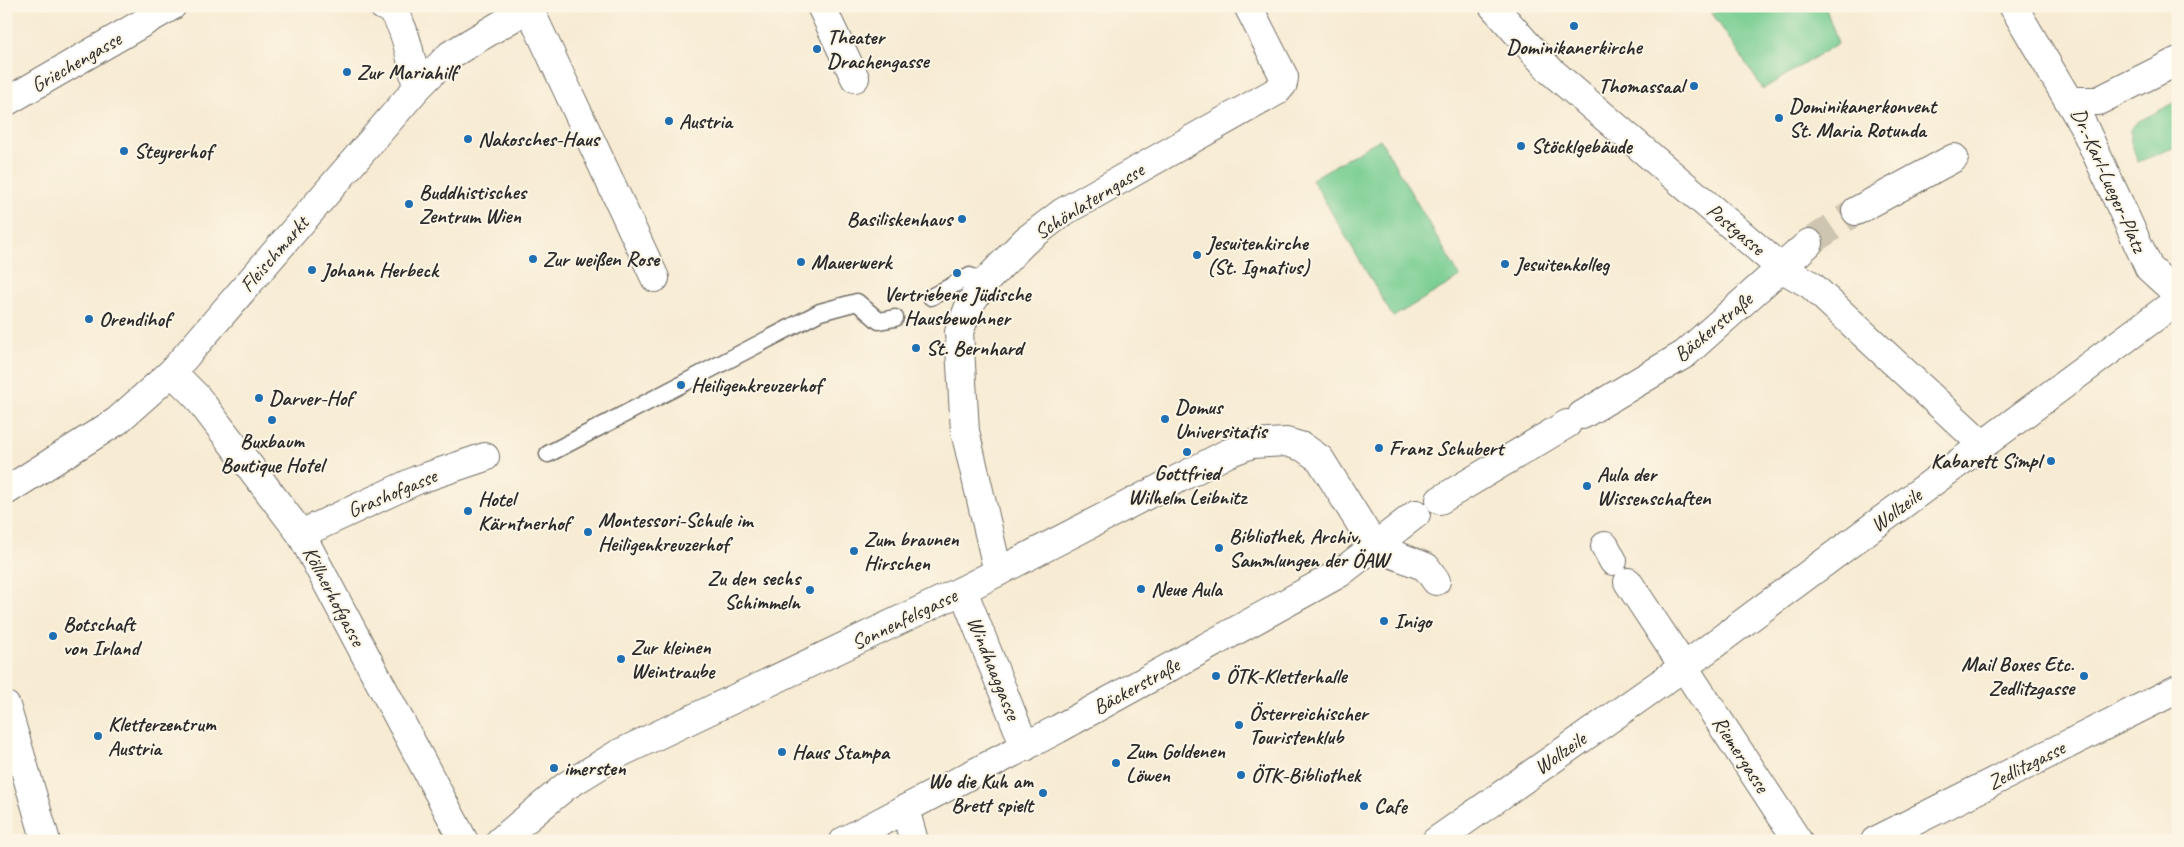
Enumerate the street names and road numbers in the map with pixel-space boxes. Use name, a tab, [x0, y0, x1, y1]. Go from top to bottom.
street label: Griechengasse	[26, 25, 127, 98]
street label: Dr.-Karl-Lueger-Platz	[2066, 104, 2153, 257]
street label: Schönlaterngasse	[1029, 156, 1150, 245]
street label: Postgasse	[1702, 197, 1771, 261]
street label: Fleischmarkt	[234, 209, 316, 297]
street label: Bäckerstraße	[1668, 285, 1759, 367]
street label: Grashofgasse	[344, 462, 442, 523]
street label: Wollzeile	[1865, 481, 1928, 538]
street label: Köllnerhofgasse	[297, 542, 372, 652]
street label: Sonnenfelsgasse	[847, 582, 962, 656]
street label: Windhaaggasse	[961, 613, 1027, 725]
street label: Bäckerstraße	[1088, 651, 1186, 720]
street label: Riemergasse	[1707, 711, 1776, 798]
street label: Wollzeile	[1529, 725, 1593, 780]
street label: Zedlitzgasse	[1983, 733, 2071, 796]

